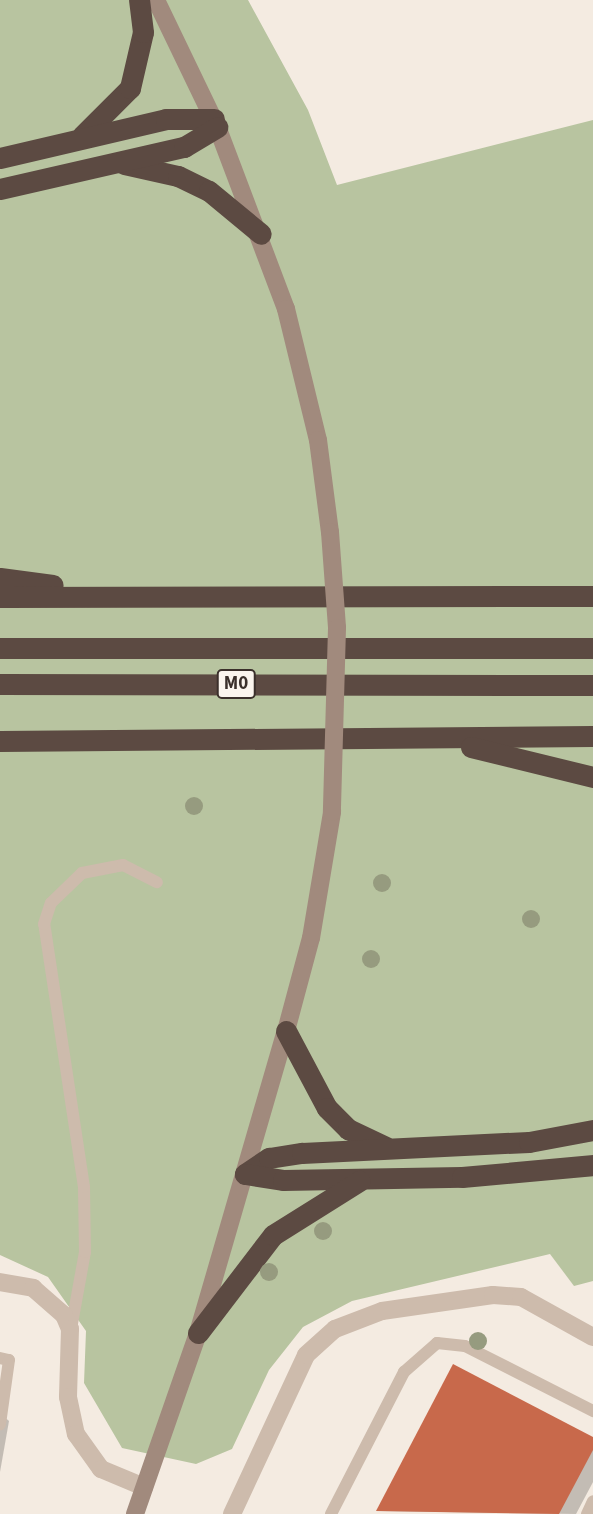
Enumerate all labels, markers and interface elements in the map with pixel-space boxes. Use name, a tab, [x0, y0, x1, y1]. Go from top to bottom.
road number: M0	[215, 668, 257, 699]

